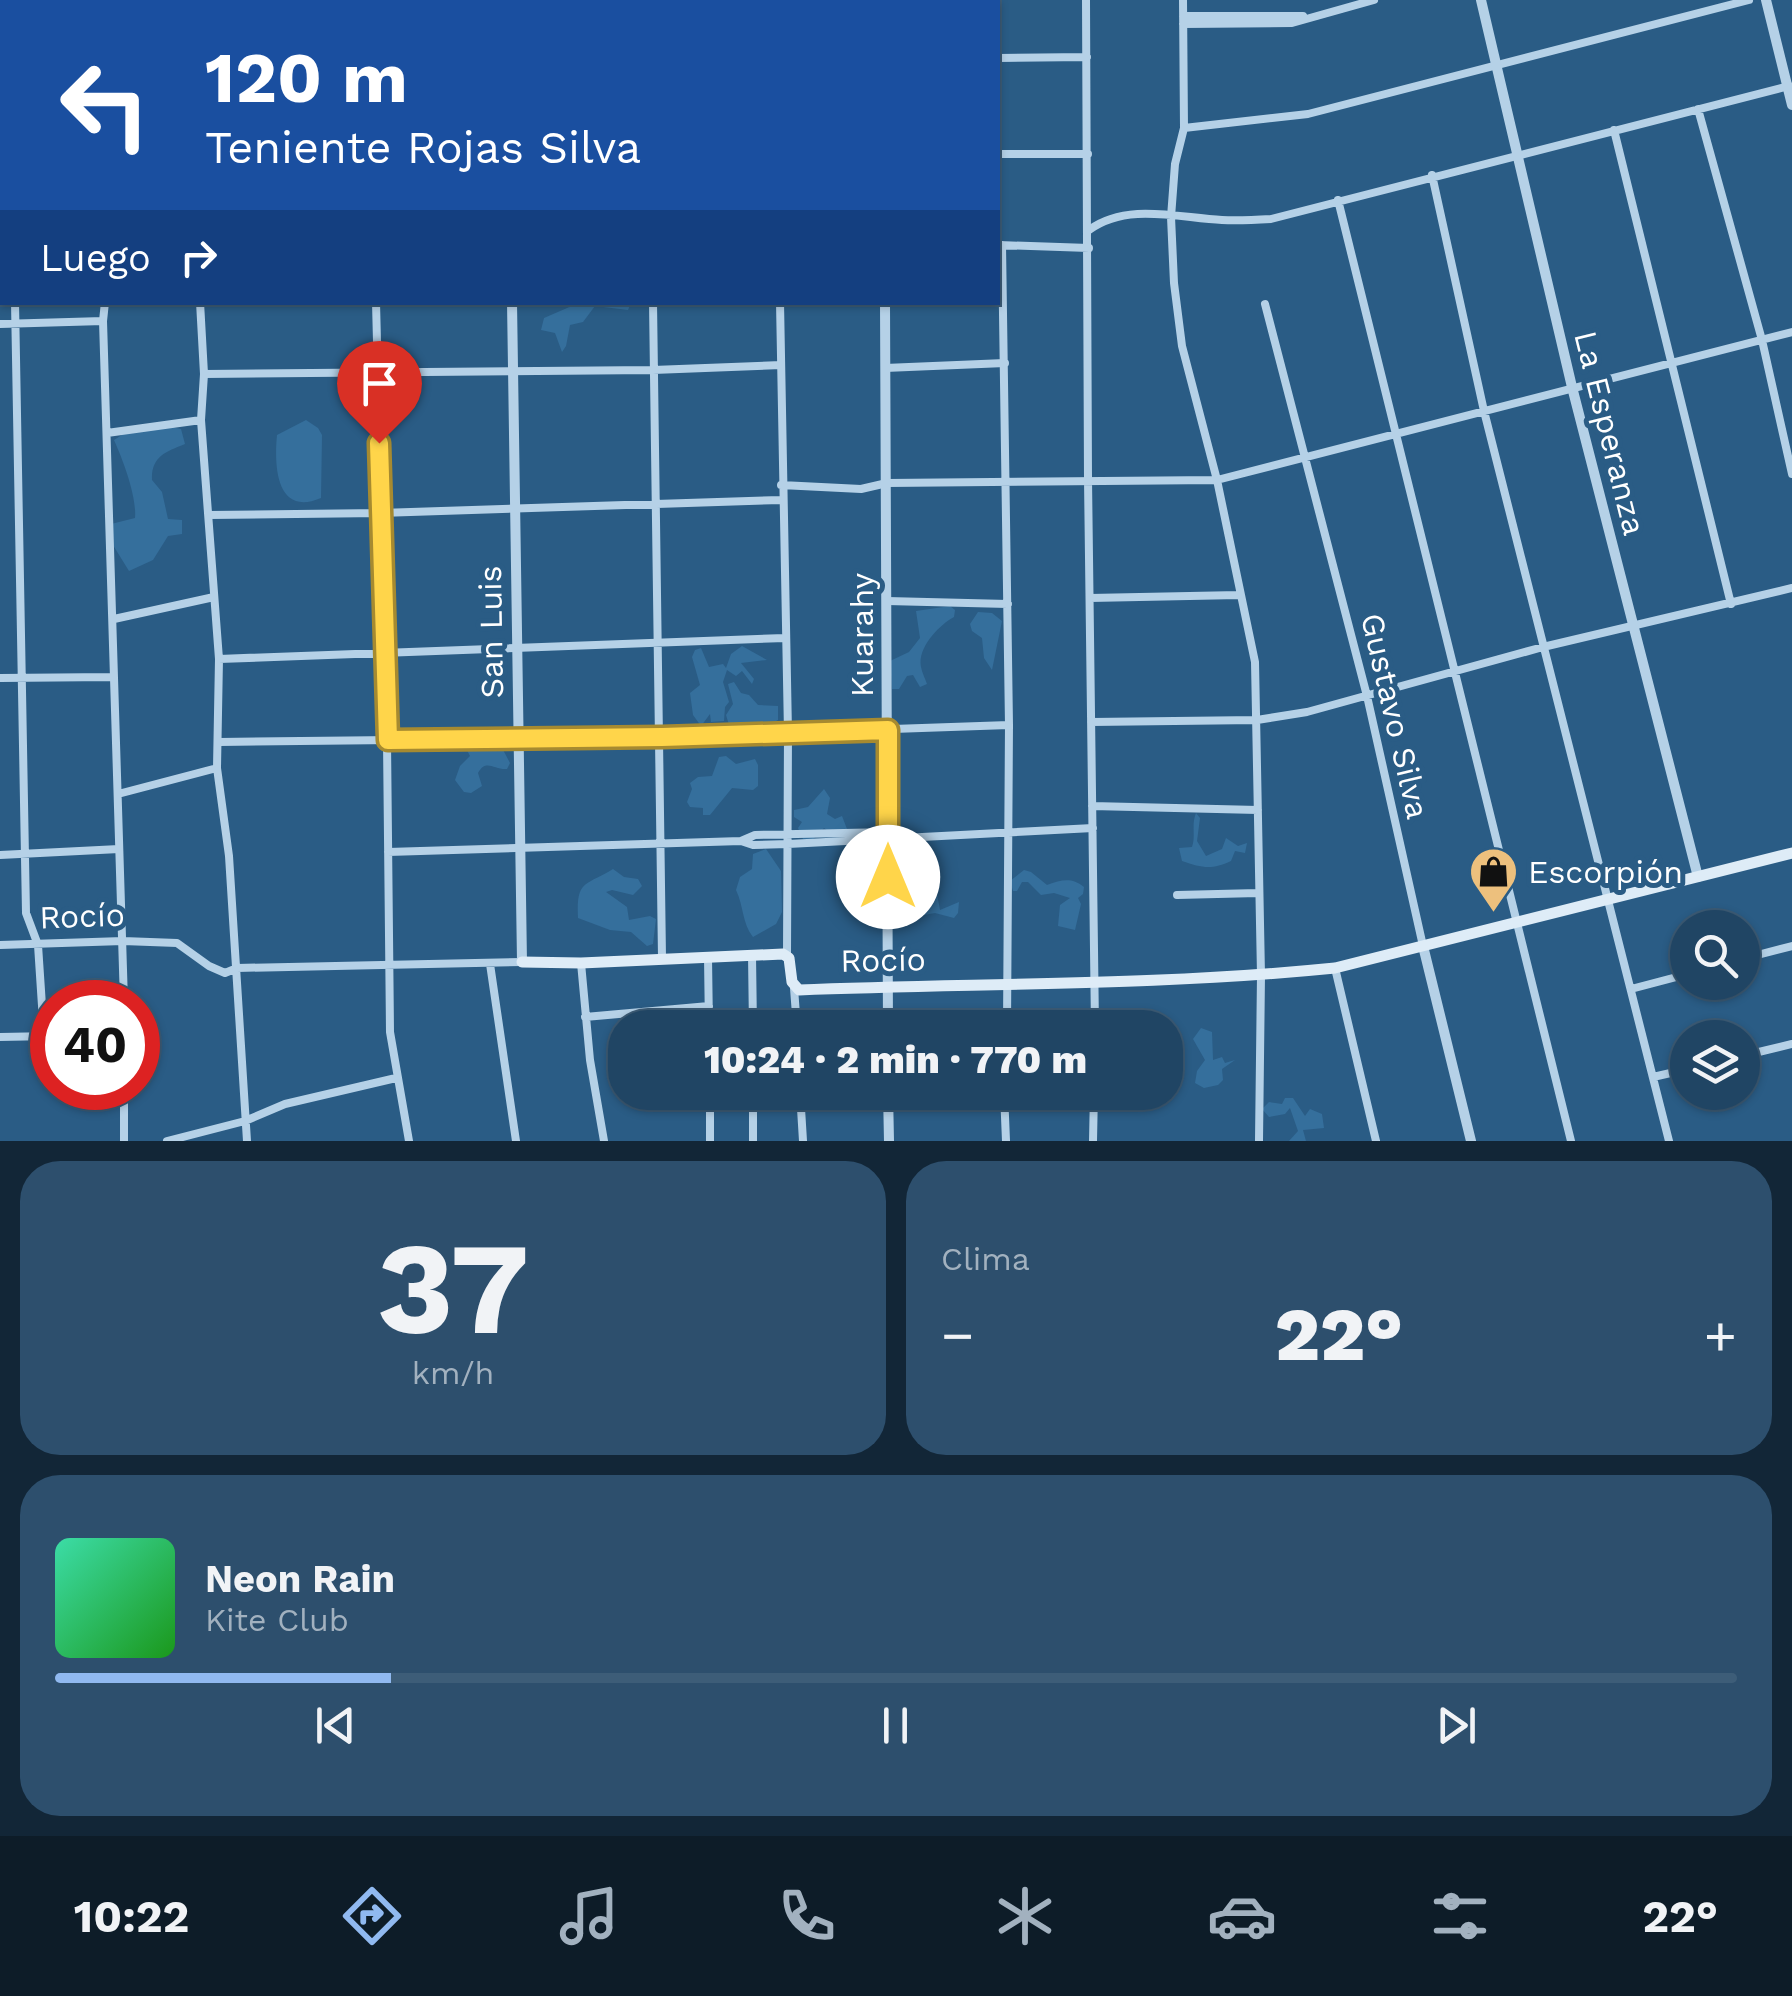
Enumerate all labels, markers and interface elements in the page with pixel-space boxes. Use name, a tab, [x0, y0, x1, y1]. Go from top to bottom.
text: 120 m	[205, 37, 408, 119]
icon: left	[40, 40, 170, 170]
text: Teniente Rojas Silva	[205, 121, 641, 174]
icon: right	[171, 230, 226, 285]
text: Luego	[40, 236, 151, 280]
street label: La Esperanza	[1566, 327, 1654, 539]
pin	[337, 341, 422, 444]
icon: arrive	[352, 356, 407, 411]
street label: San Luis	[471, 565, 511, 699]
street label: Kuarahy	[843, 572, 881, 697]
street label: Gustavo Silva	[1353, 609, 1437, 823]
position arrow	[836, 825, 940, 929]
shop icon: Escorpión	[1467, 846, 1519, 914]
place label: Escorpión	[1528, 853, 1683, 891]
street label: Rocío	[39, 896, 125, 936]
map controls	[1670, 910, 1760, 1110]
button: search	[1670, 910, 1760, 1000]
street label: Rocío	[840, 940, 926, 980]
speed limit sign: 40	[30, 980, 160, 1110]
button: layers	[1670, 1020, 1760, 1110]
text: 10:24 · 2 min · 770 m	[704, 1038, 1087, 1082]
text: 37	[377, 1212, 529, 1365]
text: Clima	[941, 1240, 1030, 1278]
text: 22°	[1275, 1290, 1403, 1378]
text: −	[941, 1303, 974, 1367]
text: +	[1704, 1303, 1737, 1367]
text: km/h	[412, 1354, 494, 1392]
text: Neon Rain	[205, 1557, 395, 1601]
text: Kite Club	[205, 1601, 349, 1639]
icon: previous	[308, 1698, 363, 1753]
icon: pause	[868, 1698, 923, 1753]
icon: next	[1429, 1698, 1484, 1753]
icon: directions	[337, 1881, 407, 1951]
icon: music	[554, 1881, 624, 1951]
icon: phone	[772, 1881, 842, 1951]
icon: climate	[990, 1881, 1060, 1951]
icon: car	[1207, 1881, 1277, 1951]
icon: filters	[1425, 1881, 1495, 1951]
text: 10:22	[74, 1890, 189, 1943]
text: 22°	[1642, 1890, 1718, 1943]

